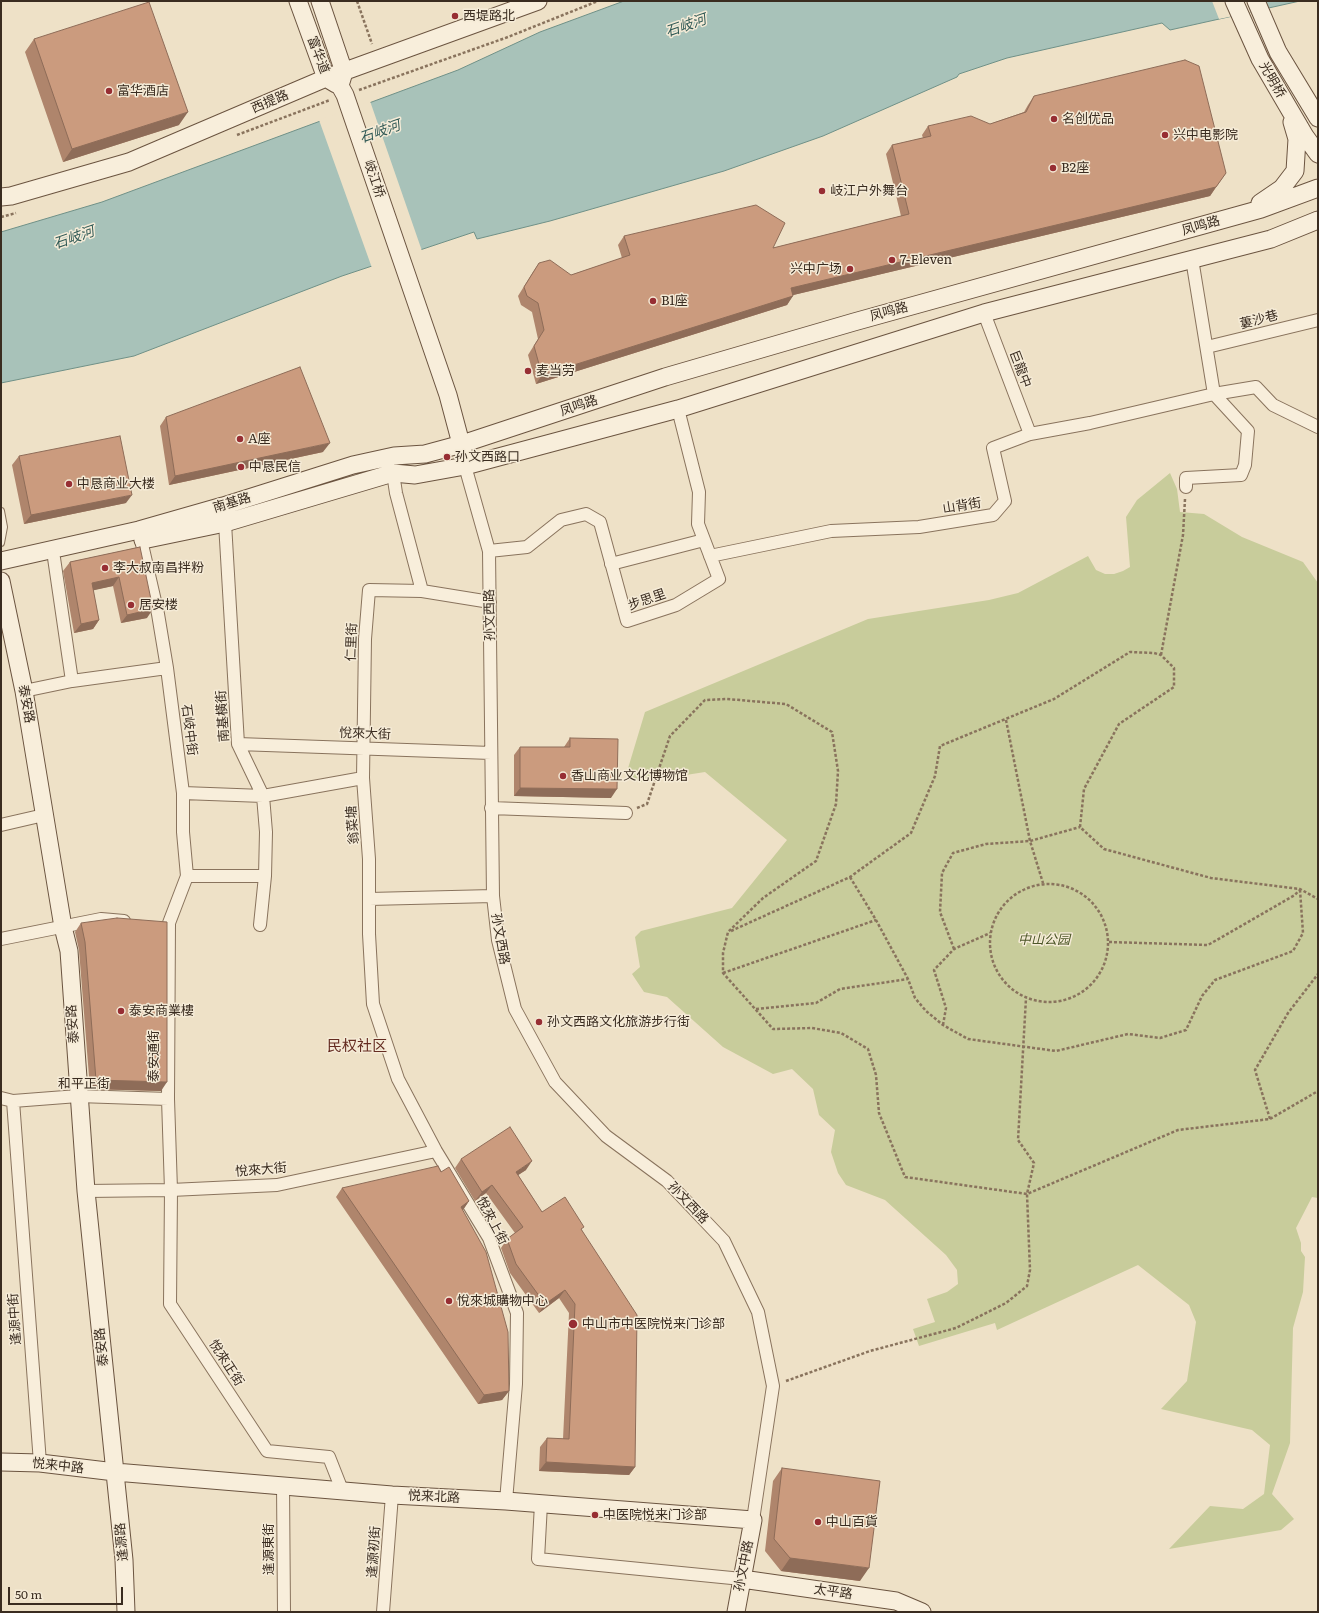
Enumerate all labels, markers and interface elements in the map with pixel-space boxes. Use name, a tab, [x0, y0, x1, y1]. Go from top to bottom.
place label: 西堤路北	[463, 8, 515, 24]
marker: 西堤路北	[450, 11, 460, 21]
water label: 石岐河	[663, 11, 709, 41]
street label: 富华道	[304, 34, 332, 76]
street label: 光明桥	[1255, 59, 1289, 101]
place label: 富华酒店	[117, 83, 169, 99]
marker: 富华酒店	[104, 86, 114, 96]
street label: 西提路	[249, 87, 291, 117]
place label: 名创优品	[1062, 111, 1114, 127]
marker: 名创优品	[1049, 114, 1059, 124]
water label: 石岐河	[357, 117, 403, 147]
place label: 兴中电影院	[1173, 127, 1238, 143]
marker: 兴中电影院	[1160, 130, 1170, 140]
street label: 岐江桥	[360, 158, 388, 200]
place label: B2座	[1061, 160, 1089, 176]
marker: B2座	[1048, 163, 1058, 173]
place label: 岐江户外舞台	[830, 183, 908, 199]
marker: 岐江户外舞台	[817, 186, 827, 196]
street label: 凤鸣路	[1180, 213, 1222, 239]
water label: 石岐河	[51, 223, 97, 253]
place label: 7-Eleven	[900, 252, 952, 268]
marker: 7-Eleven	[887, 255, 897, 265]
place label: 兴中广场	[790, 261, 842, 277]
marker: 兴中广场	[845, 264, 855, 274]
place label: B1座	[661, 293, 688, 309]
marker: B1座	[648, 296, 658, 306]
street label: 凤鸣路	[868, 299, 910, 325]
street label: 蔞沙巷	[1238, 308, 1280, 332]
street label: 巨龍中	[1006, 348, 1034, 390]
place label: 麦当劳	[536, 363, 575, 379]
marker: 麦当劳	[523, 366, 533, 376]
street label: 凤鸣路	[558, 393, 600, 419]
place label: A座	[248, 431, 271, 447]
marker: A座	[235, 434, 245, 444]
place label: 孙文西路口	[455, 449, 520, 465]
marker: 孙文西路口	[442, 452, 452, 462]
place label: 中恳民信	[249, 459, 301, 475]
marker: 中恳民信	[236, 462, 246, 472]
place label: 中恳商业大楼	[77, 476, 155, 492]
marker: 中恳商业大楼	[64, 479, 74, 489]
street label: 南基路	[211, 490, 253, 516]
street label: 山背街	[942, 495, 982, 517]
place label: 李大叔南昌拌粉	[113, 560, 204, 576]
marker: 李大叔南昌拌粉	[100, 563, 110, 573]
street label: 步思里	[626, 586, 668, 614]
street label: 孙文西路	[482, 589, 498, 641]
place label: 居安楼	[139, 597, 178, 613]
marker: 居安楼	[126, 600, 136, 610]
street label: 仁里街	[344, 622, 360, 662]
street label: 泰安路	[15, 683, 37, 725]
street label: 南基橫街	[213, 690, 233, 742]
street label: 石岐中街	[178, 703, 200, 757]
street label: 悅來大街	[339, 725, 391, 743]
place label: 香山商业文化博物馆	[571, 768, 688, 784]
marker: 香山商业文化博物馆	[558, 771, 568, 781]
street label: 翁菜塘	[344, 805, 362, 845]
street label: 孙文西路	[488, 912, 512, 966]
park label: 中山公园	[1018, 932, 1070, 948]
place label: 泰安商業樓	[129, 1003, 194, 1019]
street label: 泰安路	[64, 1004, 82, 1044]
marker: 泰安商業樓	[116, 1006, 126, 1016]
place label: 孙文西路文化旅游步行街	[547, 1014, 690, 1030]
marker: 孙文西路文化旅游步行街	[534, 1017, 544, 1027]
street label: 泰安通街	[146, 1030, 162, 1082]
district label: 民权社区	[327, 1038, 387, 1056]
street label: 和平正街	[58, 1076, 110, 1092]
street label: 悅來大街	[234, 1160, 288, 1180]
street label: 孙文西路	[664, 1179, 712, 1227]
street label: 悅來上街	[473, 1194, 511, 1248]
street label: 逢源中街	[5, 1293, 25, 1345]
place label: 悅來城購物中心	[457, 1293, 548, 1309]
marker: 悅來城購物中心	[444, 1296, 454, 1306]
place label: 中山市中医院悦来门诊部	[582, 1316, 725, 1332]
marker: 中山市中医院悦来门诊部	[567, 1318, 579, 1330]
street label: 泰安路	[92, 1327, 112, 1367]
street label: 悅來正街	[205, 1337, 247, 1389]
street label: 悦来中路	[31, 1456, 85, 1476]
street label: 悦来北路	[408, 1488, 460, 1506]
place label: 中医院悦来门诊部	[603, 1507, 707, 1523]
marker: 中医院悦来门诊部	[590, 1510, 600, 1520]
place label: 中山百貨	[826, 1514, 878, 1530]
marker: 中山百貨	[813, 1517, 823, 1527]
street label: 逢源路	[113, 1522, 131, 1562]
street label: 逢源東街	[261, 1523, 277, 1575]
street label: 逢源初街	[364, 1526, 384, 1578]
street label: 孙文中路	[731, 1539, 757, 1593]
scale bar	[10, 1579, 125, 1605]
street label: 太平路	[813, 1582, 853, 1602]
text: 50 m	[15, 1585, 42, 1603]

